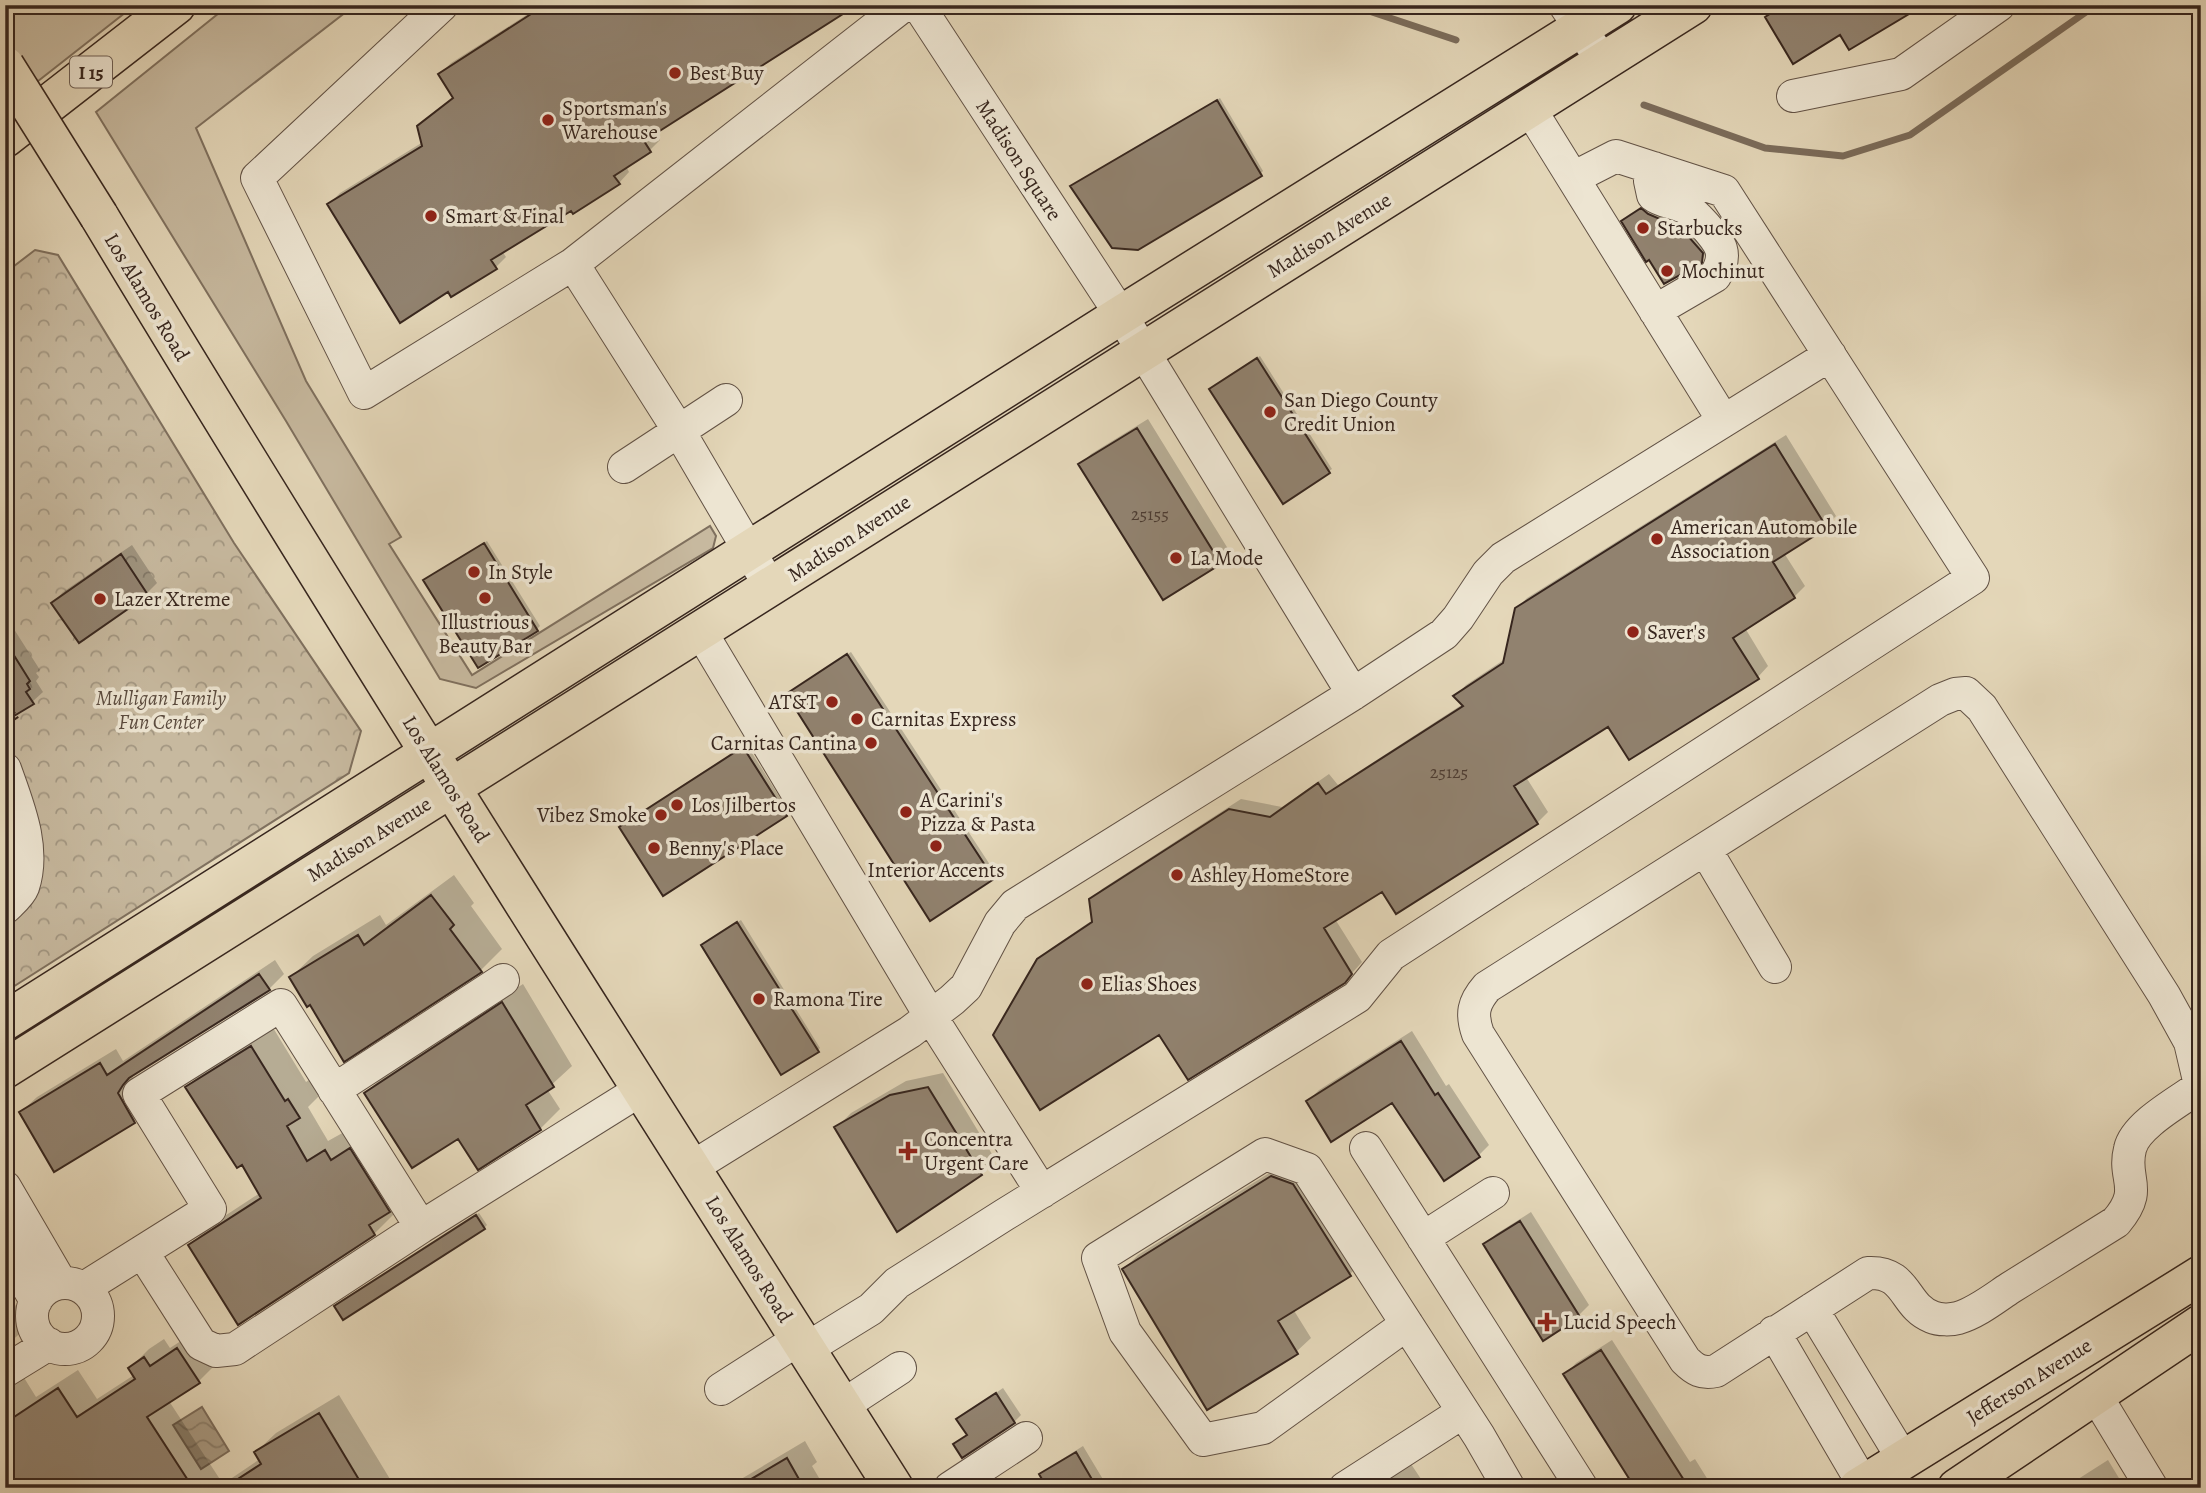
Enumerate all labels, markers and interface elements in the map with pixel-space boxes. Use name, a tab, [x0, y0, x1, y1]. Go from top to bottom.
road number: I 15	[70, 57, 112, 88]
place label: Best Buy	[689, 59, 764, 87]
marker: Best Buy	[667, 65, 683, 81]
place label: Sportsman's Warehouse	[561, 94, 667, 146]
street label: Madison Square	[969, 94, 1069, 226]
marker: Sportsman's Warehouse	[540, 112, 556, 128]
street label: Madison Avenue	[1262, 186, 1396, 284]
place label: Smart & Final	[445, 202, 564, 230]
marker: Smart & Final	[423, 208, 439, 224]
place label: Starbucks	[1657, 214, 1743, 242]
marker: Starbucks	[1635, 220, 1651, 236]
street label: Los Alamos Road	[98, 228, 197, 367]
place label: Mochinut	[1681, 257, 1765, 285]
marker: Mochinut	[1659, 263, 1675, 279]
place label: San Diego County Credit Union	[1284, 386, 1438, 438]
marker: San Diego County Credit Union	[1262, 404, 1278, 420]
street label: Madison Avenue	[782, 488, 916, 588]
house number: 25155	[1131, 502, 1169, 526]
place label: American Automobile Association	[1670, 513, 1857, 565]
marker: American Automobile Association	[1649, 531, 1665, 547]
place label: La Mode	[1190, 544, 1263, 572]
marker: La Mode	[1168, 550, 1184, 566]
place label: In Style	[488, 558, 553, 586]
marker: In Style	[466, 564, 482, 580]
place label: Lazer Xtreme	[114, 585, 231, 613]
marker: Illustrious Beauty Bar	[477, 590, 493, 606]
marker: Lazer Xtreme	[92, 591, 108, 607]
place label: Illustrious Beauty Bar	[438, 608, 532, 660]
place label: Saver's	[1647, 618, 1706, 646]
marker: Saver's	[1625, 624, 1641, 640]
park label: Mulligan Family Fun Center	[96, 684, 226, 736]
place label: AT&T	[768, 688, 819, 716]
marker: AT&T	[824, 694, 840, 710]
place label: Carnitas Express	[871, 705, 1016, 733]
street label: Los Alamos Road	[396, 710, 497, 848]
marker: Carnitas Express	[849, 711, 865, 727]
place label: Carnitas Cantina	[711, 729, 857, 757]
marker: Carnitas Cantina	[863, 735, 879, 751]
house number: 25125	[1430, 760, 1468, 784]
place label: A Carini's Pizza & Pasta	[919, 786, 1036, 838]
street label: Madison Avenue	[302, 790, 436, 888]
place label: Los Jilbertos	[691, 791, 796, 819]
marker: Los Jilbertos	[669, 797, 685, 813]
place label: Vibez Smoke	[536, 801, 647, 829]
marker: A Carini's Pizza & Pasta	[898, 804, 914, 820]
marker: Vibez Smoke	[653, 807, 669, 823]
place label: Benny's Place	[668, 834, 784, 862]
marker: Interior Accents	[928, 838, 944, 854]
marker: Benny's Place	[646, 840, 662, 856]
place label: Interior Accents	[867, 856, 1005, 884]
place label: Ashley HomeStore	[1190, 861, 1350, 889]
marker: Ashley HomeStore	[1169, 867, 1185, 883]
place label: Elias Shoes	[1101, 970, 1197, 998]
marker: Elias Shoes	[1079, 976, 1095, 992]
place label: Ramona Tire	[773, 985, 883, 1013]
marker: Ramona Tire	[751, 991, 767, 1007]
place label: Concentra Urgent Care	[924, 1125, 1029, 1177]
marker: Concentra Urgent Care	[898, 1141, 918, 1161]
street label: Los Alamos Road	[699, 1190, 800, 1328]
place label: Lucid Speech	[1563, 1308, 1676, 1336]
marker: Lucid Speech	[1537, 1312, 1557, 1332]
street label: Jefferson Avenue	[1961, 1331, 2097, 1431]

